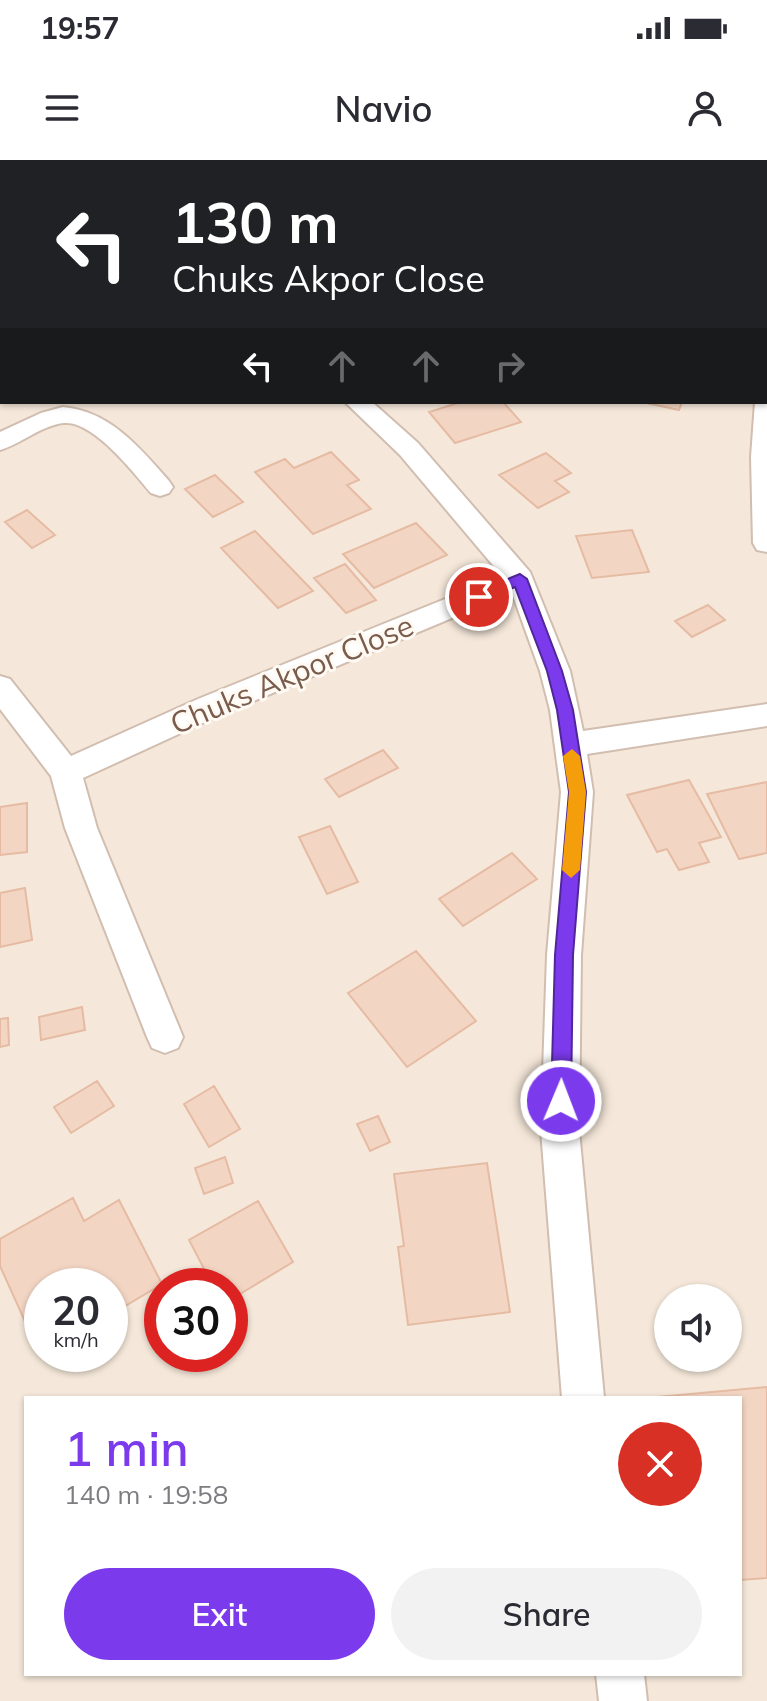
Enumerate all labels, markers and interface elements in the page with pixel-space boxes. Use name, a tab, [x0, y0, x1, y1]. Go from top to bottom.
text: 19:57	[40, 9, 119, 47]
icon: menu	[40, 86, 84, 130]
text: Navio	[335, 86, 432, 131]
icon: person	[683, 86, 727, 130]
text: 130 m	[172, 187, 339, 257]
icon: left	[40, 192, 144, 296]
text: Chuks Akpor Close	[172, 256, 485, 301]
icon: left	[236, 344, 280, 388]
icon: ahead	[320, 344, 364, 388]
icon: ahead	[404, 344, 448, 388]
icon: right	[488, 344, 532, 388]
pin	[445, 563, 513, 631]
icon: arrive	[457, 575, 501, 619]
street label: Chuks Akpor Close	[164, 606, 419, 742]
position arrow	[519, 1059, 603, 1143]
speed limit sign: 30	[144, 1268, 248, 1372]
map controls	[654, 1284, 742, 1372]
button: sound	[654, 1284, 742, 1372]
text: 20	[52, 1285, 100, 1335]
text: km/h	[53, 1327, 99, 1352]
text: 1 min	[64, 1418, 189, 1478]
button: close	[618, 1422, 702, 1506]
text: 140 m · 19:58	[64, 1478, 228, 1511]
button: Exit	[64, 1568, 375, 1660]
button: Share	[391, 1568, 702, 1660]

